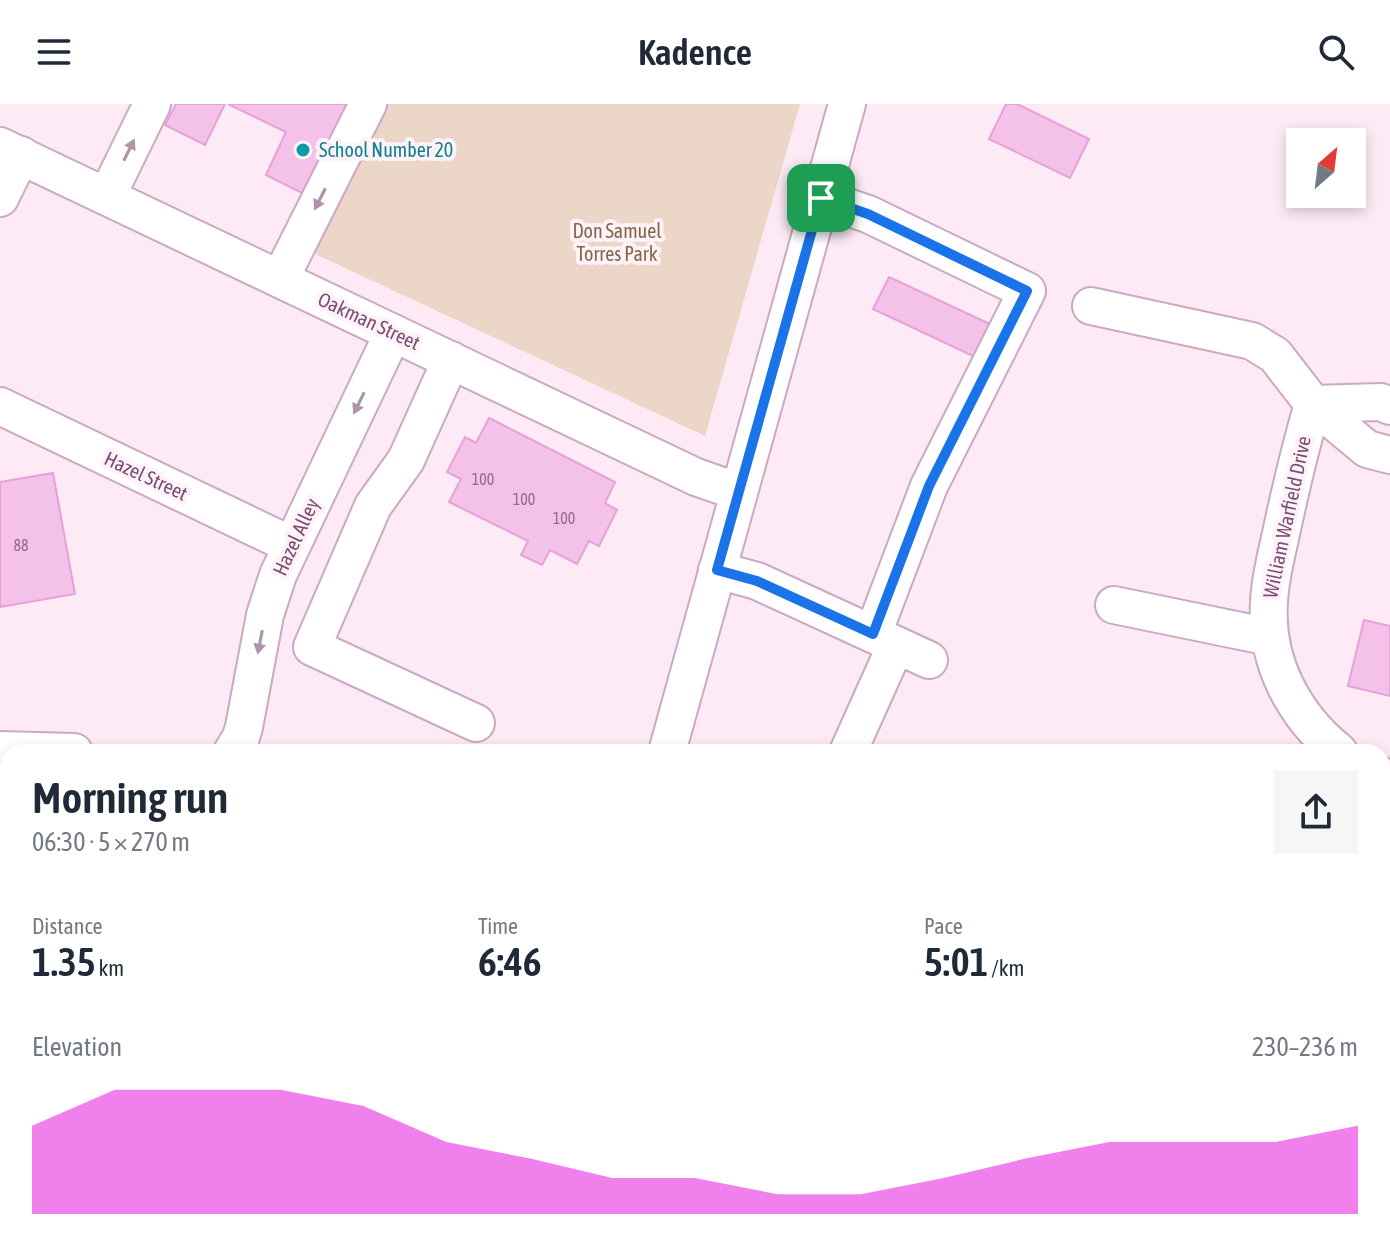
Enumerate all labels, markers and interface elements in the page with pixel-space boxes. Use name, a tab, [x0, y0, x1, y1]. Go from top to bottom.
icon: menu	[32, 30, 76, 74]
icon: search	[1314, 30, 1358, 74]
text: Kadence	[638, 31, 752, 73]
north arrow	[1286, 128, 1366, 208]
map controls	[1286, 128, 1366, 208]
place label: School Number 20	[319, 138, 453, 161]
one-way arrow	[123, 139, 136, 162]
marker: School Number 20	[294, 141, 312, 159]
pin	[787, 164, 855, 232]
icon: arrive	[799, 176, 843, 220]
one-way arrow	[313, 187, 327, 210]
park label: Don Samuel Torres Park	[572, 219, 662, 265]
street label: Oakman Street	[315, 287, 424, 354]
one-way arrow	[352, 391, 366, 415]
street label: William Warfield Drive	[1258, 434, 1315, 600]
street label: Hazel Street	[101, 446, 192, 505]
house number: 100	[472, 470, 494, 488]
house number: 100	[513, 490, 535, 508]
street label: Hazel Alley	[268, 495, 323, 579]
house number: 100	[553, 509, 575, 527]
house number: 88	[13, 536, 29, 554]
one-way arrow	[253, 630, 266, 655]
button: share	[1274, 770, 1358, 854]
text: Morning run	[32, 772, 228, 822]
text: 06:30 · 5 × 270 m	[32, 827, 190, 857]
text: Distance	[32, 913, 103, 939]
text: Time	[478, 913, 518, 939]
text: Pace	[924, 913, 963, 939]
text: 1.35	[32, 939, 96, 984]
text: 6:46	[478, 939, 542, 984]
text: 5:01	[924, 939, 988, 984]
text: km	[96, 955, 124, 981]
text: /km	[988, 955, 1024, 981]
text: Elevation	[32, 1032, 122, 1062]
text: 230–236 m	[1252, 1032, 1358, 1062]

